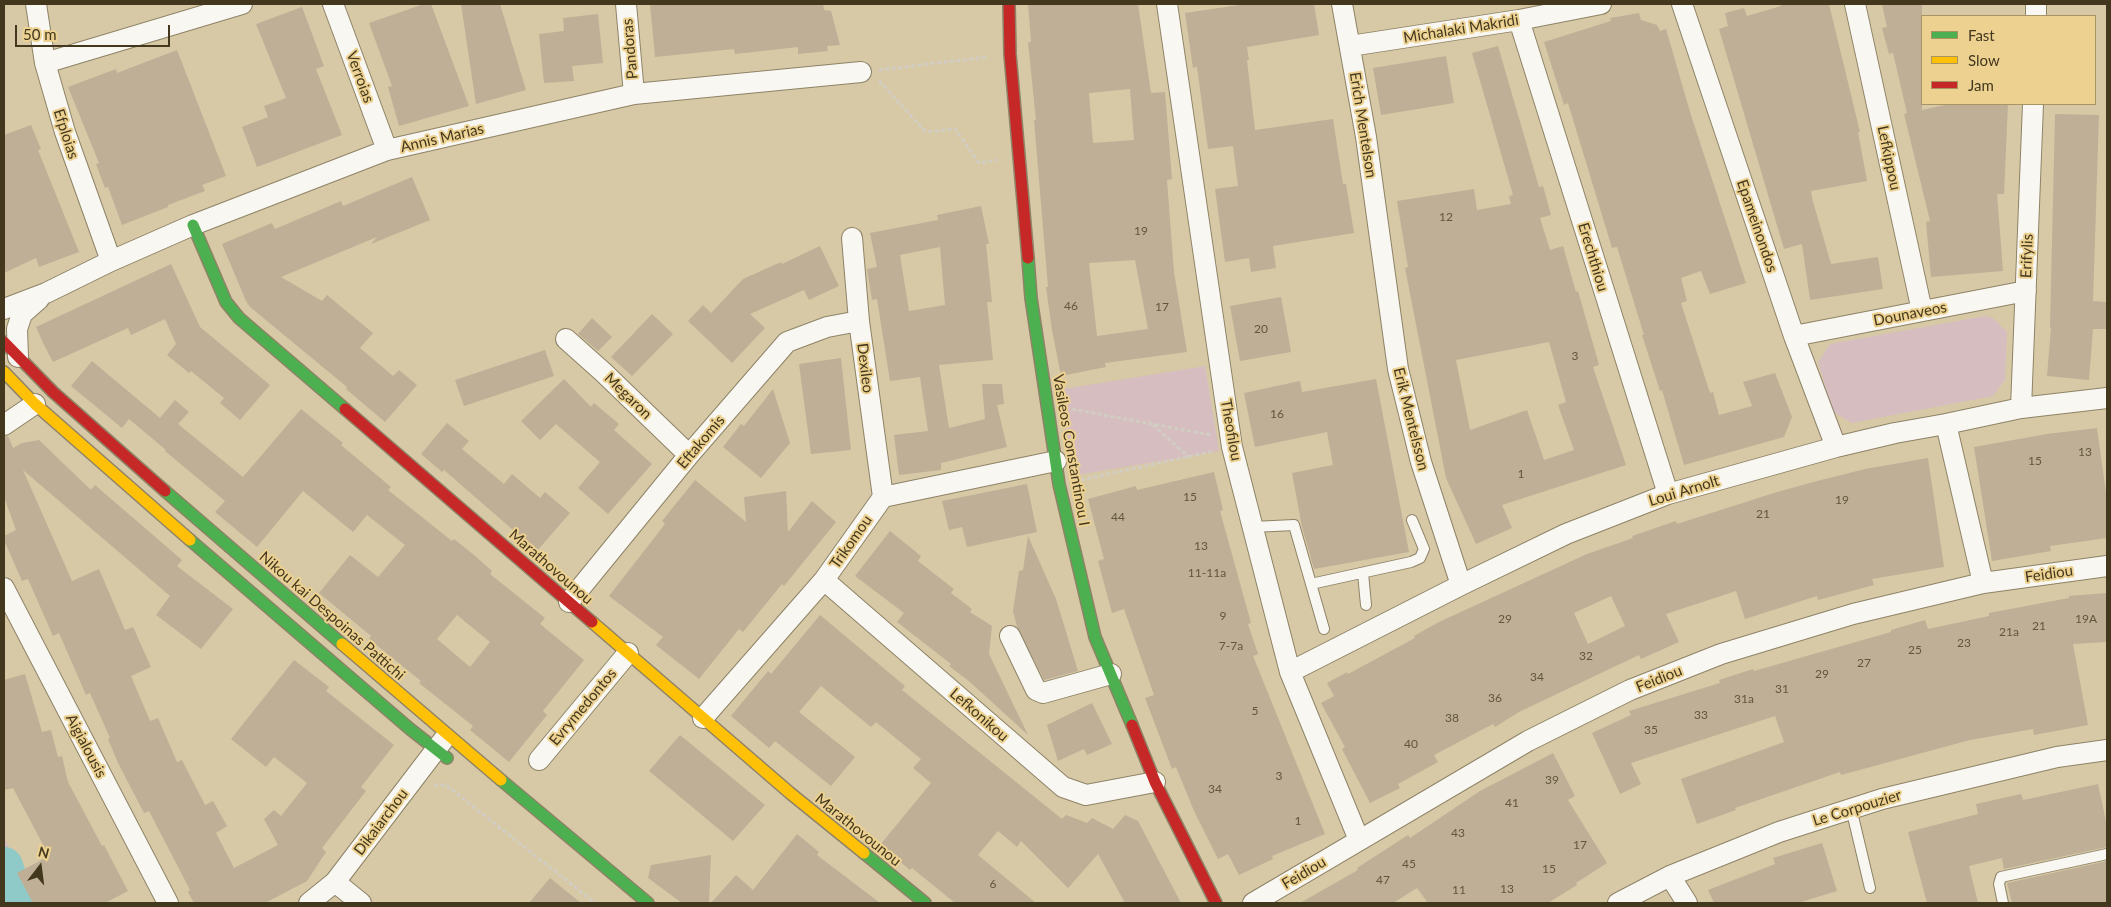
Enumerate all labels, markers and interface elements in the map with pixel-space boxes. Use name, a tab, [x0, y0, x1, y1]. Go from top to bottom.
street label: Michalaki Makridi	[1402, 11, 1520, 47]
scale bar	[18, 15, 172, 47]
legend	[1921, 15, 2096, 105]
street label: Pandoras	[618, 18, 642, 80]
text: 50 m	[23, 25, 57, 43]
text: Fast	[1968, 26, 1995, 44]
street label: Verroias	[342, 49, 378, 105]
text: Slow	[1968, 51, 2000, 69]
street label: Erich Mentelson	[1346, 71, 1380, 179]
text: Jam	[1968, 76, 1994, 94]
street label: Efploias	[49, 107, 83, 161]
street label: Annis Marias	[399, 120, 485, 156]
street label: Lefkippou	[1873, 124, 1905, 192]
street label: Epameinondos	[1733, 177, 1781, 275]
house number: 12	[1439, 210, 1453, 224]
street label: Erechthiou	[1574, 220, 1612, 294]
house number: 19	[1134, 224, 1148, 238]
street label: Erifylis	[2017, 234, 2037, 278]
street label: Dounaveos	[1872, 298, 1948, 330]
house number: 46	[1064, 299, 1078, 313]
house number: 17	[1155, 300, 1169, 314]
house number: 20	[1254, 322, 1268, 336]
street label: Dexileo	[853, 342, 877, 394]
house number: 3	[1572, 349, 1578, 363]
street label: Erik Mentelsson	[1390, 366, 1432, 472]
street label: Megaron	[601, 369, 655, 423]
street label: Vasileos Constantinou I	[1049, 373, 1093, 527]
street label: Theofilou	[1217, 398, 1245, 462]
house number: 16	[1270, 407, 1284, 421]
street label: Eftakomis	[673, 412, 729, 472]
house number: 13	[2078, 445, 2092, 459]
house number: 15	[2028, 454, 2042, 468]
house number: 1	[1518, 467, 1524, 481]
street label: Loui Arnolt	[1647, 472, 1721, 510]
house number: 15	[1183, 490, 1197, 504]
house number: 19	[1835, 493, 1849, 507]
house number: 21	[1756, 507, 1770, 521]
house number: 44	[1111, 510, 1125, 524]
street label: Trikomou	[826, 512, 876, 572]
street label: Marathovounou	[505, 526, 597, 608]
house number: 13	[1194, 539, 1208, 553]
street label: Nikou kai Despoinas Pattichi	[256, 548, 408, 684]
street label: Feidiou	[2024, 562, 2074, 586]
house number: 11-11a	[1188, 566, 1226, 580]
house number: 9	[1220, 609, 1226, 623]
house number: 29	[1498, 612, 1512, 626]
house number: 19A	[2075, 612, 2097, 626]
house number: 21	[2032, 619, 2046, 633]
house number: 21a	[1999, 625, 2019, 639]
house number: 23	[1957, 636, 1971, 650]
house number: 7-7a	[1219, 639, 1243, 653]
house number: 25	[1908, 643, 1922, 657]
house number: 32	[1579, 649, 1593, 663]
house number: 27	[1857, 656, 1871, 670]
street label: Feidiou	[1633, 662, 1685, 696]
street label: Evrymedontos	[546, 665, 620, 749]
house number: 29	[1815, 667, 1829, 681]
house number: 34	[1530, 670, 1544, 684]
house number: 31	[1775, 682, 1789, 696]
street label: Lefkonikou	[946, 685, 1012, 745]
house number: 36	[1488, 691, 1502, 705]
house number: 31a	[1734, 692, 1754, 706]
house number: 5	[1252, 704, 1258, 718]
house number: 33	[1694, 708, 1708, 722]
street label: Aigialousis	[62, 711, 110, 781]
house number: 38	[1445, 711, 1459, 725]
house number: 35	[1644, 723, 1658, 737]
house number: 40	[1404, 737, 1418, 751]
house number: 3	[1276, 769, 1282, 783]
house number: 39	[1545, 773, 1559, 787]
house number: 34	[1208, 782, 1222, 796]
street label: Dikaiarchou	[350, 785, 412, 859]
street label: Le Corpouzier	[1810, 786, 1904, 830]
street label: Marathovounou	[811, 790, 905, 870]
house number: 41	[1505, 796, 1519, 810]
house number: 1	[1295, 814, 1301, 828]
house number: 43	[1451, 826, 1465, 840]
house number: 17	[1573, 838, 1587, 852]
north arrow	[15, 842, 65, 892]
text: N	[37, 842, 51, 862]
street label: Feidiou	[1279, 853, 1329, 893]
house number: 45	[1402, 857, 1416, 871]
house number: 15	[1542, 862, 1556, 876]
house number: 47	[1376, 873, 1390, 887]
house number: 6	[990, 877, 996, 891]
house number: 13	[1500, 882, 1514, 896]
house number: 11	[1452, 883, 1466, 897]

